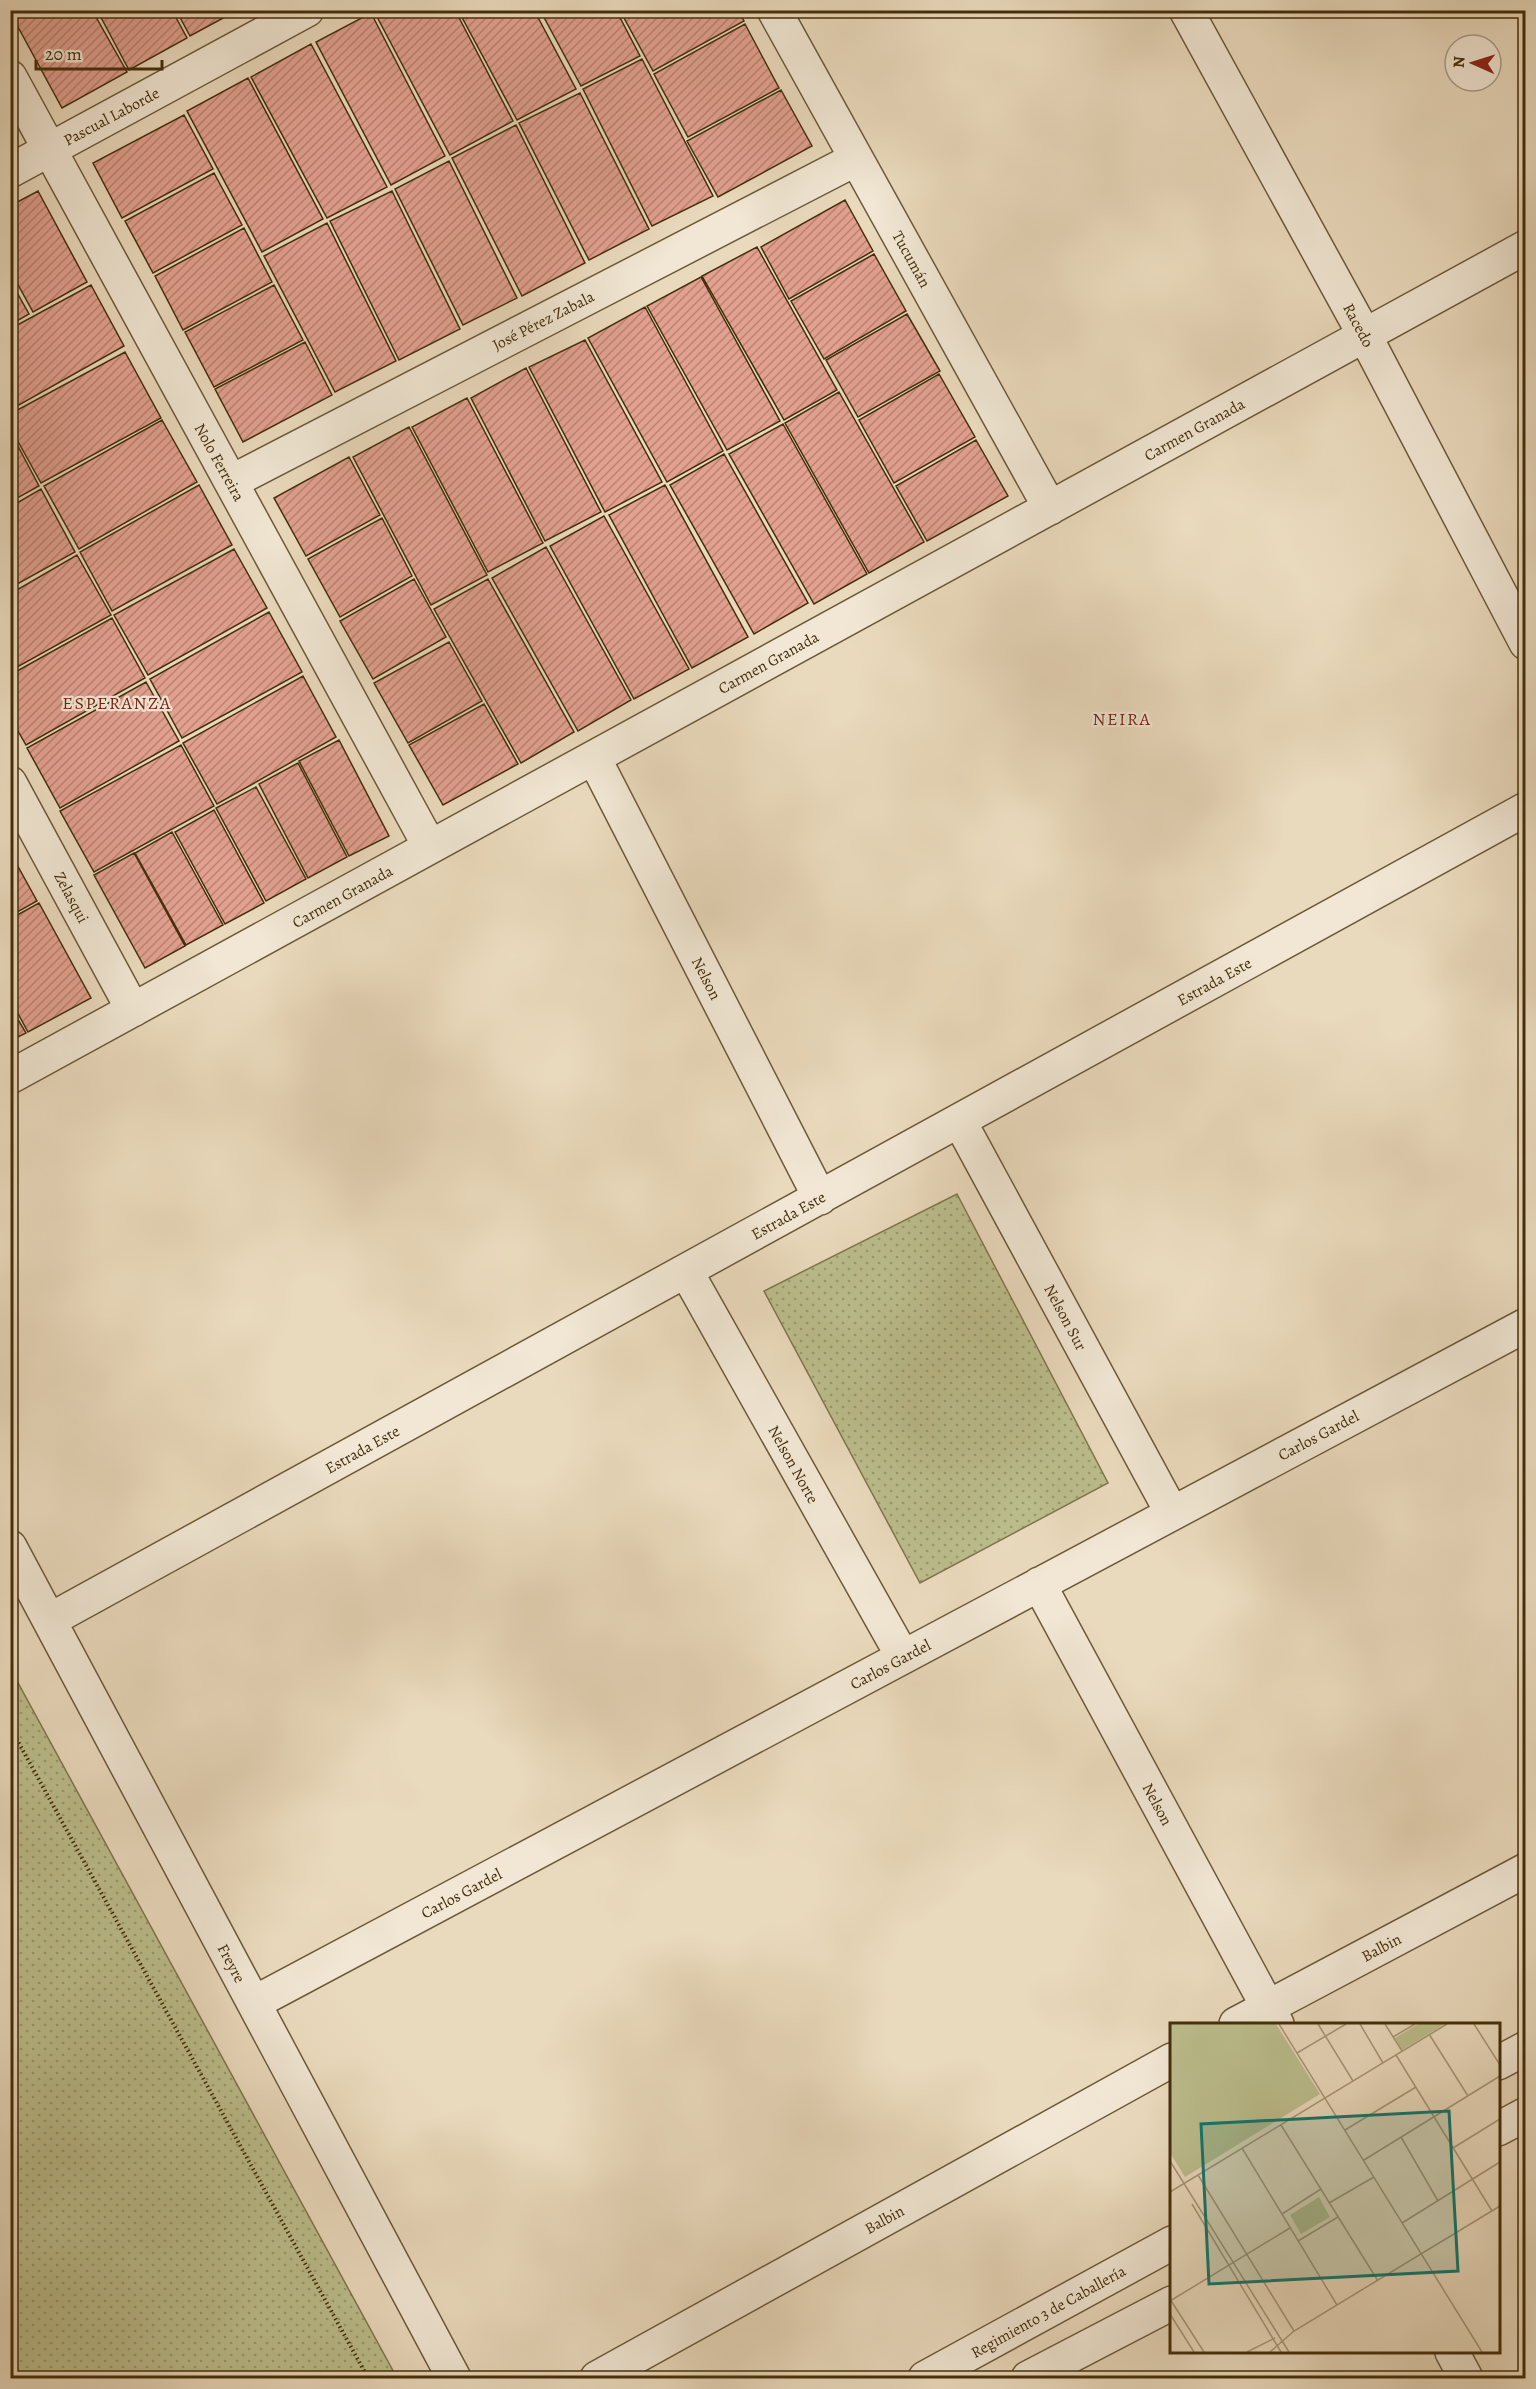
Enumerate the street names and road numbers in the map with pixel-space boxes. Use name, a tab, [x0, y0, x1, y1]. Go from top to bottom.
street label: Pascual Laborde	[60, 82, 163, 151]
street label: Tucumán	[887, 227, 936, 292]
street label: José Pérez Zabala	[489, 285, 599, 356]
street label: Racedo	[1337, 299, 1379, 351]
street label: Carmen Granada	[1140, 393, 1249, 467]
street label: Nolo Ferreira	[189, 420, 250, 506]
street label: Carmen Granada	[714, 626, 823, 700]
street label: Carmen Granada	[288, 860, 397, 934]
street label: Zelasqui	[48, 868, 94, 927]
street label: Estrada Este	[1173, 952, 1256, 1011]
street label: Nelson	[686, 953, 726, 1004]
street label: Estrada Este	[747, 1186, 830, 1245]
street label: Nelson Sur	[1039, 1281, 1092, 1354]
street label: Carlos Gardel	[1274, 1405, 1363, 1466]
street label: Estrada Este	[321, 1420, 404, 1479]
street label: Nelson Norte	[763, 1421, 824, 1508]
street label: Carlos Gardel	[846, 1634, 935, 1695]
street label: Nelson	[1137, 1779, 1178, 1830]
street label: Carlos Gardel	[417, 1863, 506, 1924]
street label: Balbin	[1358, 1928, 1406, 1968]
street label: Freyre	[212, 1940, 251, 1987]
street label: Balbin	[861, 2200, 909, 2240]
street label: Regimiento 3 de Caballería	[967, 2260, 1130, 2364]

